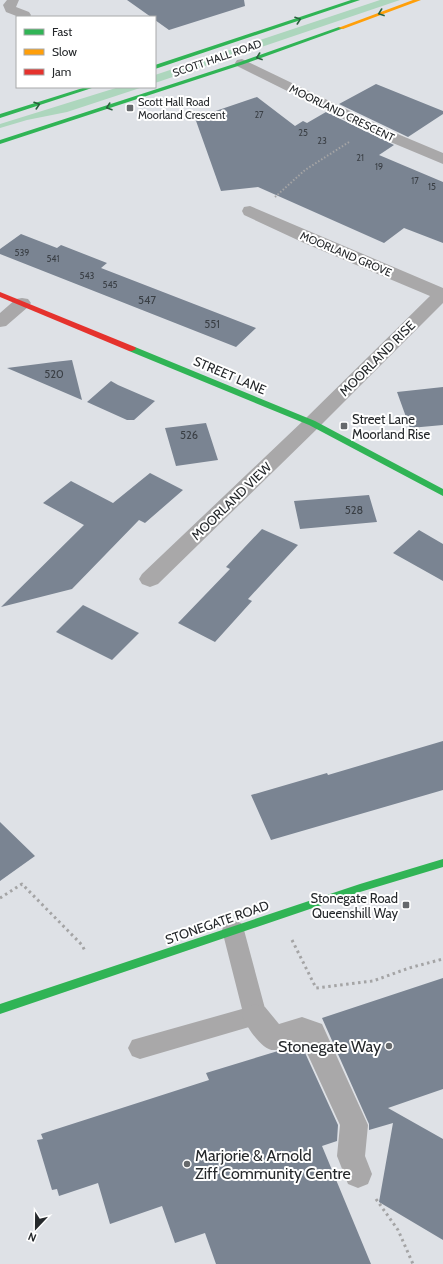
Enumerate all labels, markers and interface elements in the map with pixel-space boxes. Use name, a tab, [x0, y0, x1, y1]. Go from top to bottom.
one-way arrow	[378, 8, 385, 17]
legend	[16, 16, 156, 88]
one-way arrow	[295, 16, 302, 25]
text: Fast	[52, 24, 72, 39]
street label: SCOTT HALL ROAD	[171, 36, 263, 80]
text: Slow	[52, 44, 77, 59]
one-way arrow	[255, 52, 262, 61]
text: Jam	[51, 64, 71, 79]
street label: MOORLAND CRESCENT	[287, 81, 397, 145]
place label: Scott Hall Road Moorland Crescent	[138, 95, 226, 122]
one-way arrow	[33, 101, 40, 109]
one-way arrow	[106, 102, 113, 111]
marker: Scott Hall Road Moorland Crescent	[125, 103, 135, 113]
house number: 27	[254, 109, 264, 120]
house number: 25	[298, 127, 308, 138]
house number: 23	[317, 135, 327, 146]
house number: 21	[356, 152, 364, 163]
house number: 19	[375, 161, 383, 172]
house number: 17	[411, 175, 419, 186]
house number: 15	[428, 181, 436, 192]
street label: MOORLAND GROVE	[298, 228, 394, 280]
house number: 539	[15, 247, 29, 258]
house number: 541	[46, 253, 60, 264]
house number: 543	[80, 270, 95, 281]
house number: 545	[103, 279, 118, 290]
house number: 547	[138, 293, 156, 307]
house number: 551	[204, 317, 220, 331]
street label: MOORLAND RISE	[336, 317, 418, 399]
street label: STREET LANE	[191, 352, 269, 398]
house number: 520	[44, 367, 64, 381]
place label: Street Lane Moorland Rise	[352, 411, 430, 442]
marker: Street Lane Moorland Rise	[339, 421, 349, 431]
house number: 526	[180, 428, 198, 442]
street label: MOORLAND VIEW	[188, 458, 275, 543]
house number: 528	[345, 503, 363, 517]
place label: Stonegate Road Queenshill Way	[311, 890, 398, 921]
street label: STONEGATE ROAD	[163, 897, 271, 947]
marker: Stonegate Road Queenshill Way	[401, 900, 411, 910]
place label: Stonegate Way	[278, 1037, 381, 1056]
marker: Stonegate Way	[384, 1041, 394, 1051]
place label: Marjorie & Arnold Ziff Community Centre	[195, 1146, 351, 1183]
marker: Marjorie & Arnold Ziff Community Centre	[182, 1159, 192, 1169]
north arrow	[16, 1208, 56, 1248]
text: N	[26, 1229, 38, 1245]

